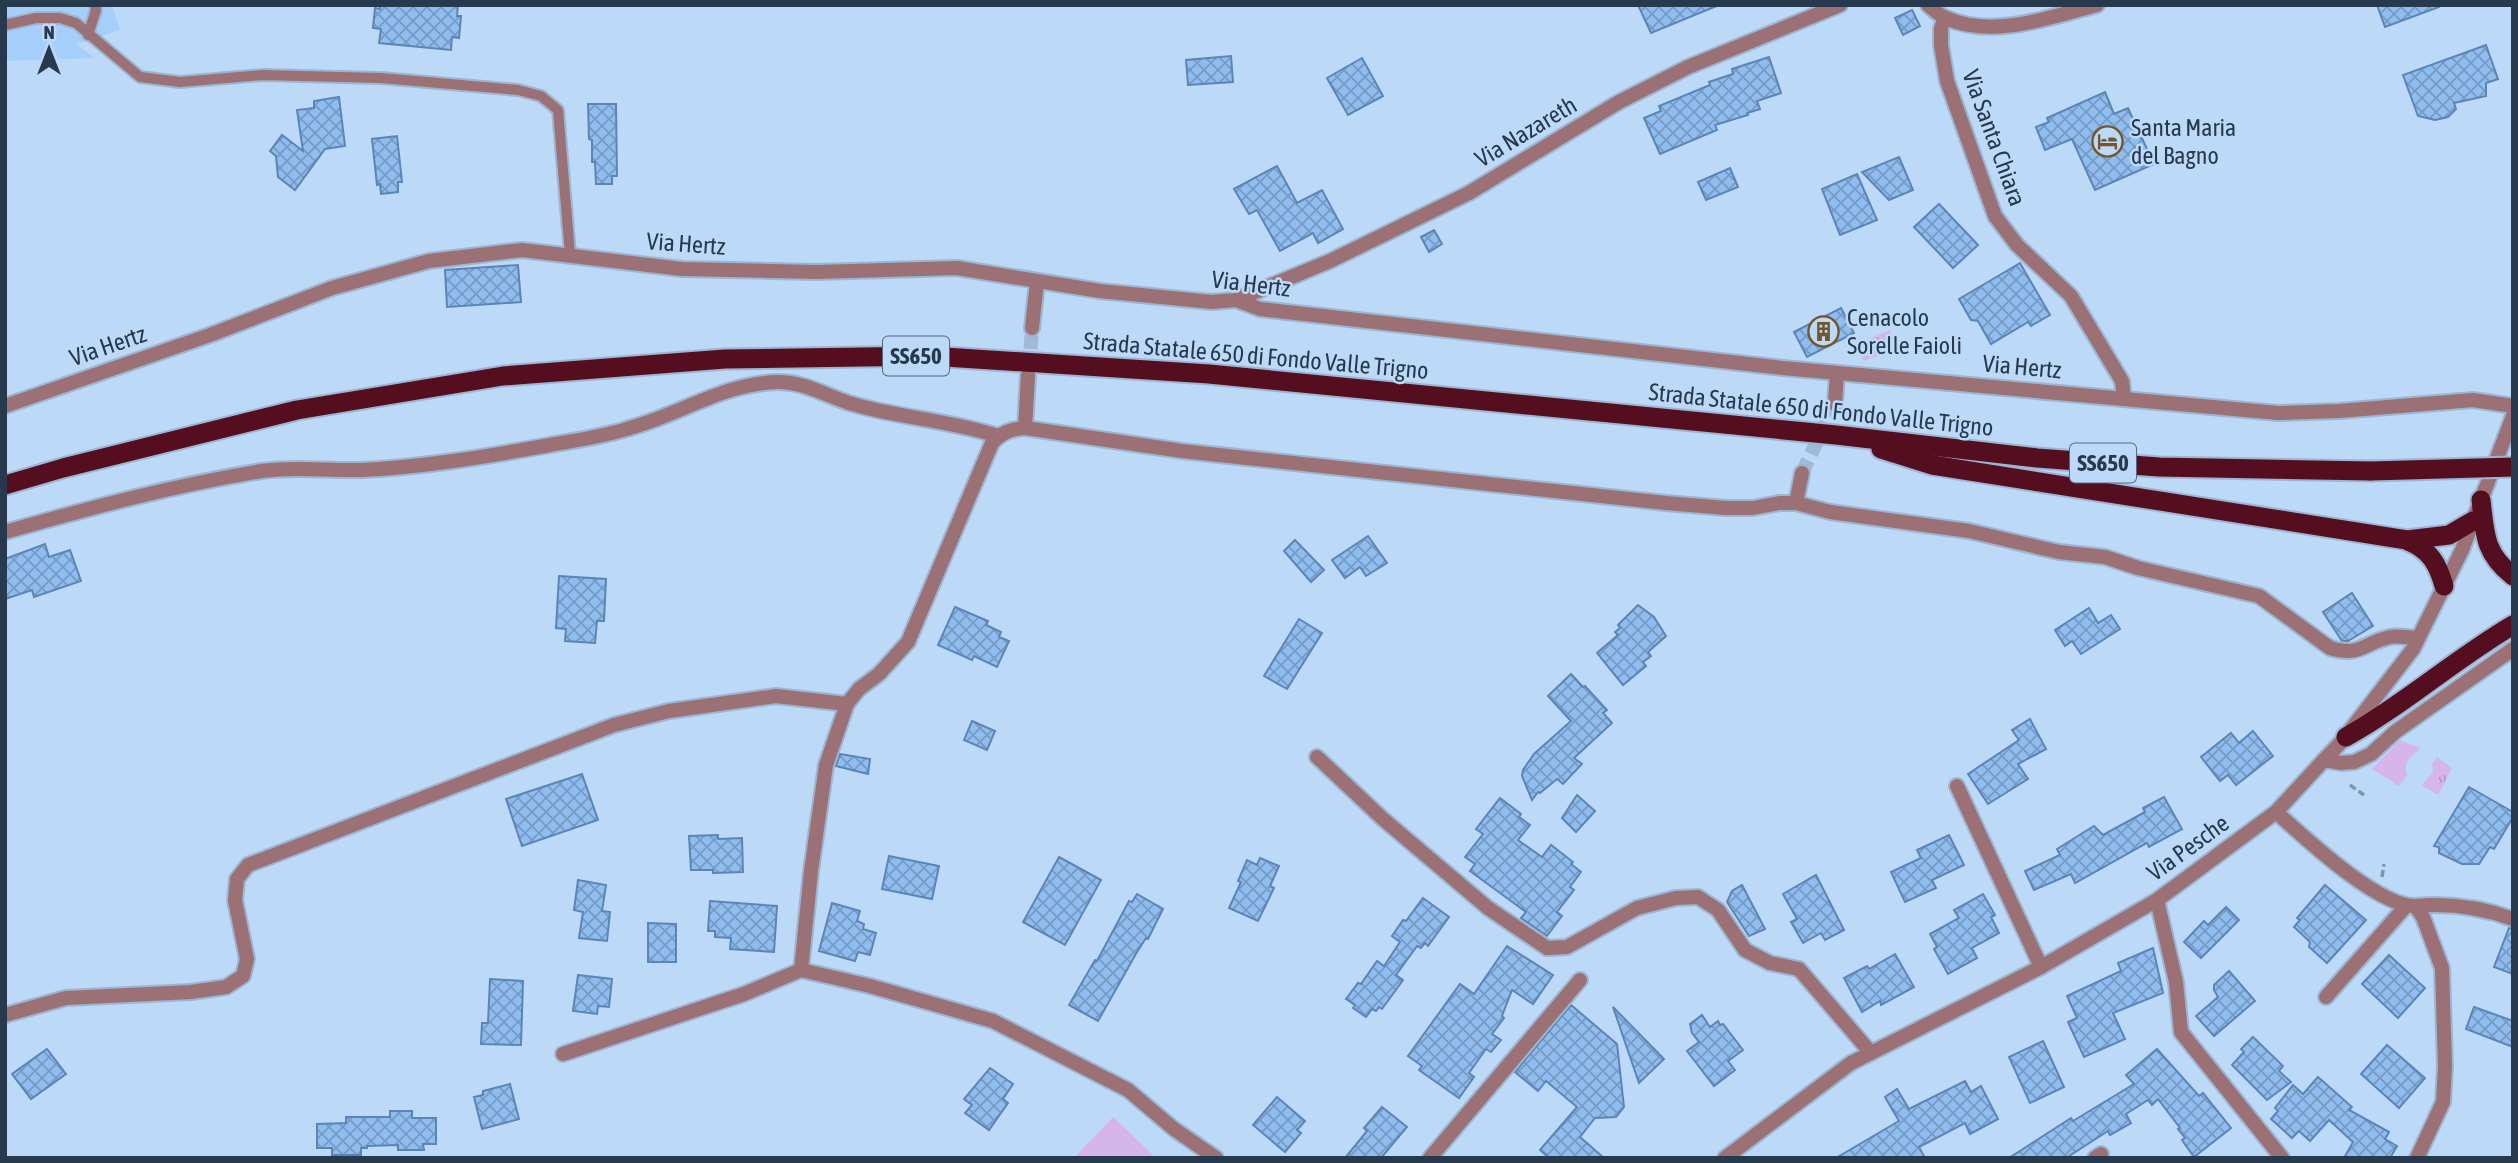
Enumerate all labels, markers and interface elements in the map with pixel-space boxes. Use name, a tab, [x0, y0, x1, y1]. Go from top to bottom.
north arrow	[14, 14, 84, 84]
text: N	[43, 21, 55, 43]
street label: Via Santa Chiara	[1957, 66, 2032, 210]
street label: Via Nazareth	[1470, 91, 1581, 172]
place label: Santa Maria del Bagno	[2131, 114, 2236, 169]
hotel icon: Santa Maria del Bagno	[2091, 125, 2125, 159]
street label: Via Hertz	[646, 227, 727, 260]
street label: Via Hertz	[1210, 265, 1292, 302]
place label: Cenacolo Sorelle Faioli	[1847, 304, 1962, 359]
building icon: Cenacolo Sorelle Faioli	[1807, 315, 1841, 349]
street label: Via Hertz	[66, 320, 150, 371]
street label: Strada Statale 650 di Fondo Valle Trigno	[1082, 327, 1430, 384]
road number: SS650	[883, 336, 949, 376]
street label: Via Hertz	[1982, 350, 2063, 383]
street label: Strada Statale 650 di Fondo Valle Trigno	[1647, 378, 1995, 441]
road number: SS650	[2070, 444, 2136, 482]
street label: Via Pesche	[2142, 809, 2234, 886]

